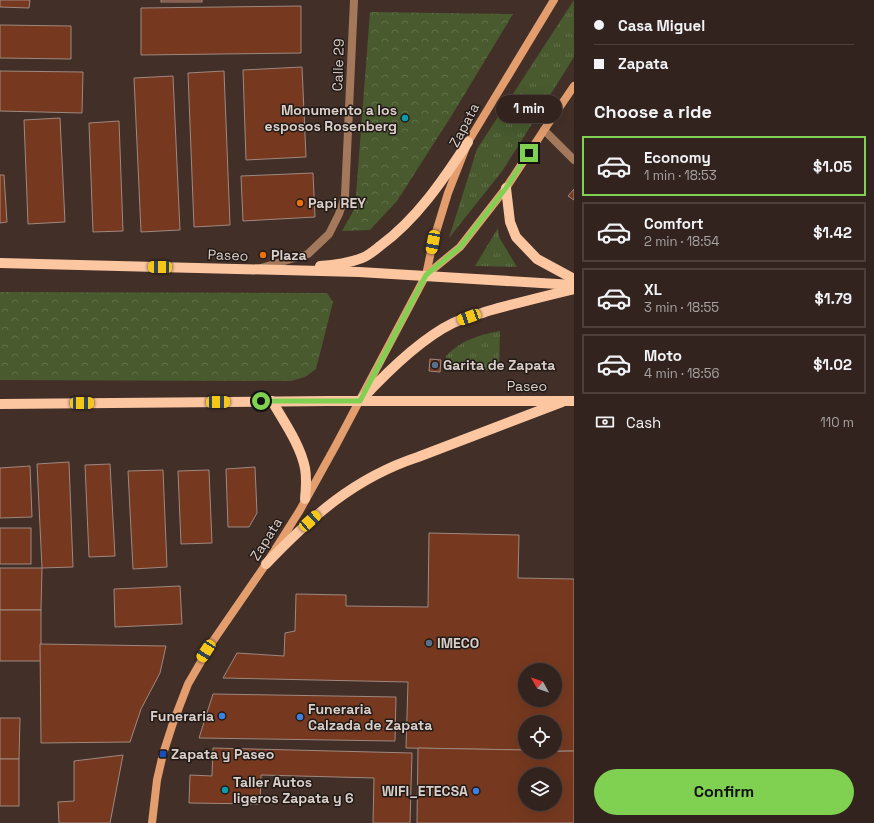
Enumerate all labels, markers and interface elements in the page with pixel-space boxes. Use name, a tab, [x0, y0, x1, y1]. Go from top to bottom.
text: Casa Miguel	[618, 16, 705, 35]
street label: Calle 29	[328, 38, 348, 92]
text: Zapata	[618, 54, 669, 73]
callout: 1 min	[496, 95, 562, 123]
street label: Zapata	[445, 100, 483, 150]
text: 1 min	[513, 100, 545, 117]
text: Choose a ride	[594, 100, 712, 123]
place label: Monumento a los esposos Rosenberg	[265, 101, 397, 135]
marker: Monumento a los esposos Rosenberg	[400, 113, 410, 123]
route end	[520, 144, 538, 162]
icon: car	[596, 148, 632, 184]
text: Economy	[644, 148, 711, 167]
text: $1.05	[813, 157, 852, 176]
text: 1 min · 18:53	[644, 167, 717, 184]
place label: Papi REY	[308, 194, 366, 212]
marker: Papi REY	[295, 198, 305, 208]
icon: car	[596, 214, 632, 250]
text: Comfort	[644, 214, 704, 233]
text: $1.42	[813, 223, 852, 242]
car	[425, 229, 441, 255]
text: 2 min · 18:54	[644, 233, 719, 250]
street label: Paseo	[207, 245, 249, 265]
place label: Plaza	[271, 246, 307, 264]
marker: Plaza	[258, 250, 268, 260]
car	[148, 261, 172, 273]
icon: car	[596, 280, 632, 316]
text: XL	[644, 280, 662, 299]
text: $1.79	[815, 289, 852, 308]
text: 3 min · 18:55	[644, 299, 719, 316]
car	[456, 307, 482, 327]
icon: car	[596, 346, 632, 382]
text: Moto	[644, 346, 682, 365]
text: $1.02	[813, 355, 852, 374]
place label: Garita de Zapata	[443, 356, 555, 374]
marker: Garita de Zapata	[430, 360, 440, 370]
text: 4 min · 18:56	[644, 365, 719, 382]
street label: Paseo	[507, 377, 547, 395]
route start	[252, 392, 270, 410]
car	[206, 396, 230, 408]
car	[70, 397, 94, 409]
icon: cash	[594, 411, 616, 433]
text: Cash	[626, 413, 661, 432]
text: 110 m	[820, 414, 854, 431]
car	[297, 509, 323, 533]
street label: Zapata	[246, 514, 286, 564]
place label: IMECO	[437, 634, 479, 652]
car	[194, 638, 218, 664]
marker: IMECO	[424, 638, 434, 648]
north arrow	[518, 663, 562, 707]
map controls	[518, 663, 562, 811]
place label: Funeraria Calzada de Zapata	[308, 700, 432, 734]
place label: Funeraria	[150, 707, 214, 725]
marker: Funeraria	[217, 711, 227, 721]
marker: Funeraria Calzada de Zapata	[295, 712, 305, 722]
button: locate	[518, 715, 562, 759]
place label: Zapata y Paseo	[171, 745, 274, 763]
marker: Zapata y Paseo	[158, 749, 168, 759]
button: layers	[518, 767, 562, 811]
button: Confirm	[594, 769, 854, 815]
place label: Taller Autos ligeros Zapata y 6	[233, 773, 354, 807]
place label: WIFI_ETECSA	[382, 782, 468, 800]
marker: Taller Autos ligeros Zapata y 6	[220, 785, 230, 795]
marker: WIFI_ETECSA	[471, 786, 481, 796]

